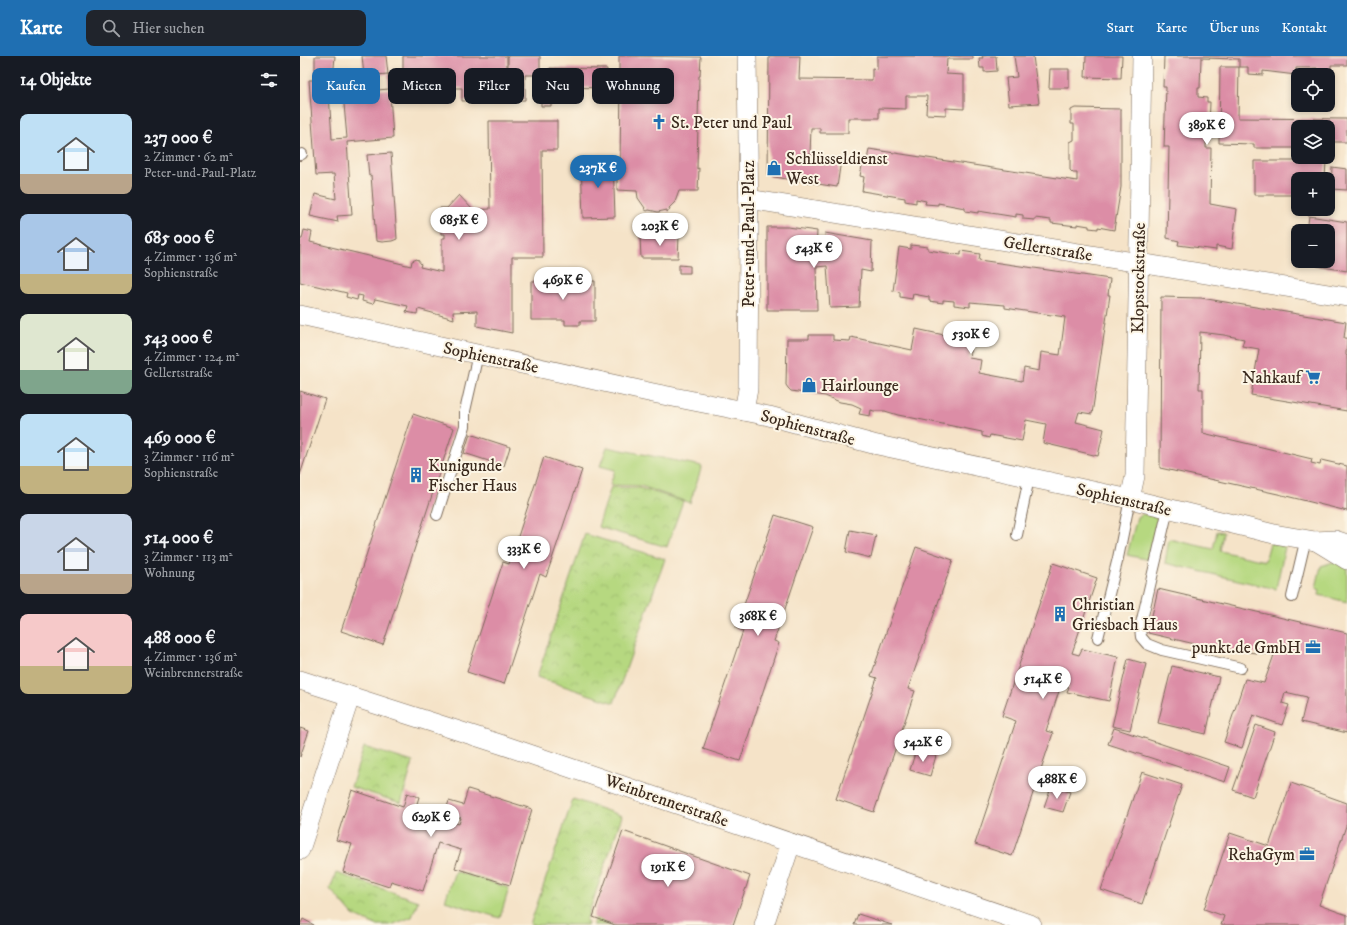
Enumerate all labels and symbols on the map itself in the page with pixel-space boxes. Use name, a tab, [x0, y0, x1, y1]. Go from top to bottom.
place label: St. Peter und Paul	[671, 112, 792, 134]
pin: 389K €	[1174, 112, 1240, 146]
church icon: St. Peter und Paul	[650, 113, 668, 131]
place label: Schlüsseldienst West	[785, 148, 888, 190]
pin: 237K €	[565, 155, 631, 189]
shop icon: Schlüsseldienst West	[765, 159, 783, 177]
street label: Peter-und-Paul-Platz	[738, 160, 760, 308]
pin: 685K €	[426, 207, 492, 241]
pin: 203K €	[627, 213, 693, 247]
street label: Klopstockstraße	[1127, 222, 1151, 334]
street label: Gellertstraße	[1002, 231, 1094, 267]
pin: 543K €	[781, 235, 847, 269]
pin: 469K €	[530, 267, 596, 301]
pin: 530K €	[938, 321, 1004, 355]
street label: Sophienstraße	[441, 337, 540, 379]
place label: Nahkauf	[1242, 367, 1304, 389]
supermarket icon: Nahkauf	[1304, 368, 1322, 386]
place label: Hairlounge	[821, 375, 899, 397]
shop icon: Hairlounge	[800, 376, 818, 394]
street label: Sophienstraße	[758, 405, 857, 451]
place label: Kunigunde Fischer Haus	[428, 455, 517, 497]
building icon: Kunigunde Fischer Haus	[407, 466, 425, 484]
street label: Sophienstraße	[1074, 478, 1173, 522]
pin: 333K €	[491, 536, 557, 570]
place label: Christian Griesbach Haus	[1072, 594, 1178, 636]
pin: 368K €	[725, 603, 791, 637]
building icon: Christian Griesbach Haus	[1051, 605, 1069, 623]
place label: punkt.de GmbH	[1191, 637, 1301, 659]
office icon: punkt.de GmbH	[1304, 638, 1322, 656]
pin: 514K €	[1010, 666, 1076, 700]
pin: 542K €	[890, 729, 956, 763]
pin: 488K €	[1024, 766, 1090, 800]
street label: Weinbrennerstraße	[601, 769, 731, 832]
pin: 629K €	[398, 804, 464, 838]
place label: RehaGym	[1228, 844, 1295, 866]
office icon: RehaGym	[1298, 845, 1316, 863]
pin: 191K €	[635, 854, 701, 888]

